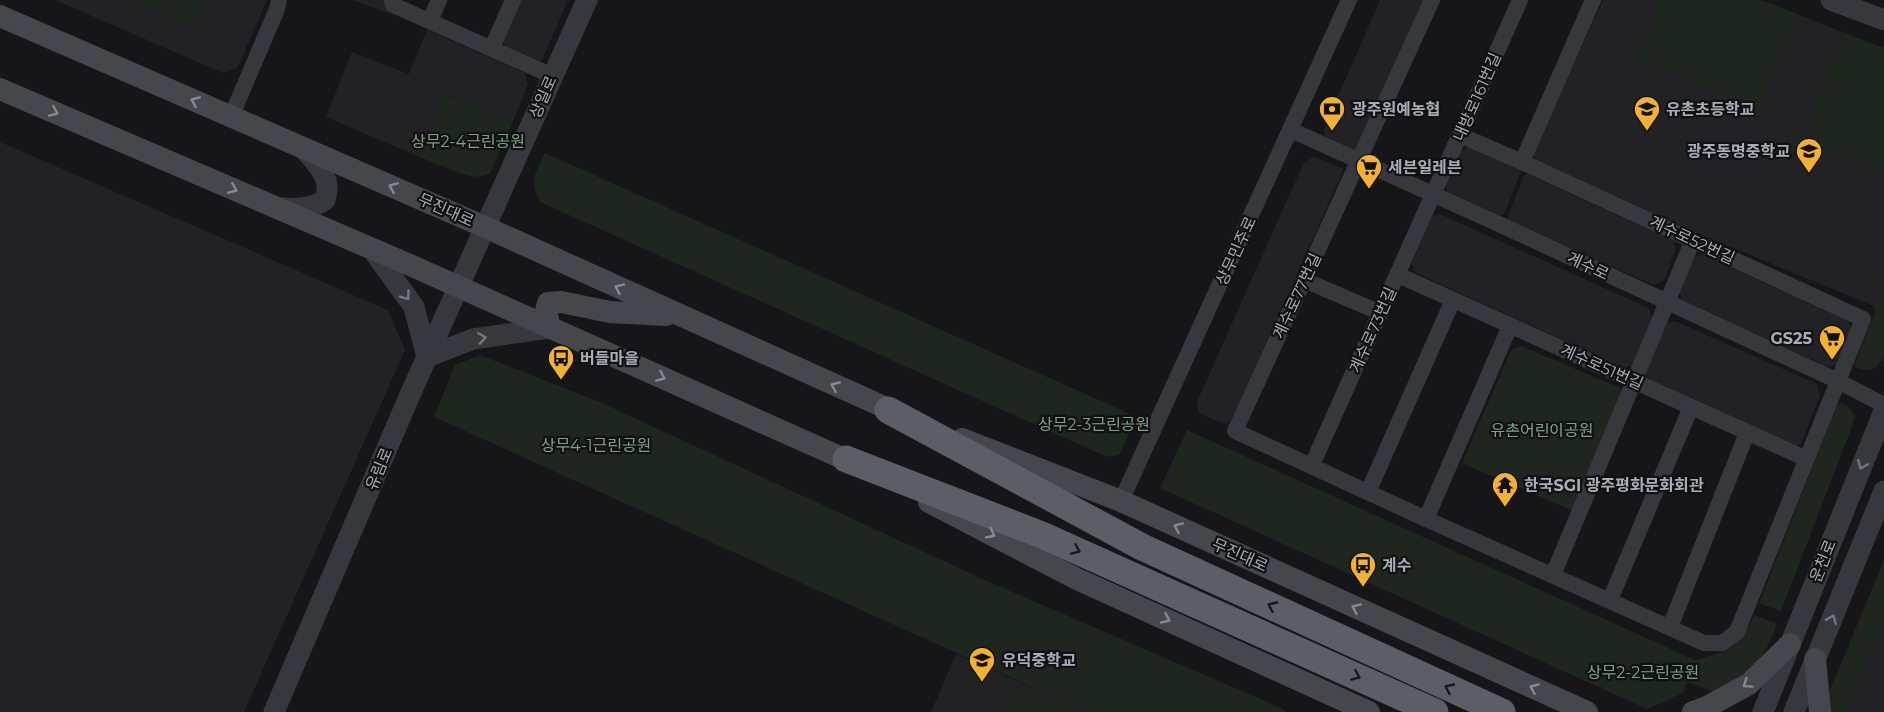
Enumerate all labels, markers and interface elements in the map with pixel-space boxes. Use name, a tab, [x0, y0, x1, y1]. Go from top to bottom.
street label: 내방로161번길	[1449, 50, 1505, 144]
street label: 상일로	[525, 73, 561, 121]
bank icon: 광주원예농협	[1317, 94, 1347, 132]
school or university icon: 유촌초등학교	[1632, 94, 1662, 132]
one-way arrow	[190, 96, 201, 108]
place label: 광주원예농협	[1352, 100, 1440, 119]
place label: 유촌초등학교	[1666, 100, 1755, 119]
one-way arrow	[47, 105, 58, 117]
park label: 상무2-4근린공원	[411, 132, 525, 151]
school or university icon: 광주동명중학교	[1794, 136, 1824, 174]
place label: 광주동명중학교	[1687, 142, 1790, 161]
supermarket icon: 세븐일레븐	[1354, 152, 1384, 190]
place label: 세븐일레븐	[1388, 158, 1462, 177]
one-way arrow	[226, 182, 237, 194]
one-way arrow	[388, 182, 399, 194]
street label: 무진대로	[415, 189, 477, 231]
street label: 계수로52번길	[1646, 212, 1738, 268]
street label: 상무민주로	[1212, 213, 1260, 288]
street label: 계수로	[1564, 248, 1612, 284]
street label: 계수로77번길	[1269, 250, 1325, 342]
one-way arrow	[615, 283, 626, 295]
street label: 계수로73번길	[1346, 284, 1400, 376]
one-way arrow	[399, 290, 410, 301]
supermarket icon: GS25	[1817, 323, 1847, 361]
place label: GS25	[1770, 329, 1812, 348]
one-way arrow	[477, 332, 487, 345]
street label: 계수로51번길	[1558, 340, 1646, 394]
bus stop icon: 버들마을	[546, 343, 576, 381]
place label: 버들마을	[580, 349, 639, 368]
one-way arrow	[654, 370, 665, 382]
one-way arrow	[831, 381, 842, 393]
park label: 상무2-3근린공원	[1038, 415, 1150, 434]
park label: 유촌어린이공원	[1490, 421, 1594, 440]
park label: 상무4-1근린공원	[541, 436, 651, 455]
street label: 유림로	[362, 445, 396, 493]
one-way arrow	[1857, 459, 1869, 470]
temple icon: 한국SGI 광주평화문화회관	[1490, 470, 1520, 508]
place label: 한국SGI 광주평화문화회관	[1524, 476, 1704, 495]
one-way arrow	[1174, 523, 1185, 535]
one-way arrow	[984, 527, 995, 538]
street label: 무진대로	[1209, 534, 1271, 576]
street label: 운천로	[1806, 537, 1840, 585]
one-way arrow	[1069, 542, 1080, 554]
bus stop icon: 계수	[1348, 550, 1378, 588]
place label: 계수	[1382, 556, 1412, 575]
one-way arrow	[1267, 602, 1278, 614]
one-way arrow	[1352, 603, 1363, 615]
one-way arrow	[1159, 612, 1170, 624]
one-way arrow	[1825, 614, 1837, 625]
school or university icon: 유덕중학교	[967, 645, 997, 683]
place label: 유덕중학교	[1002, 651, 1076, 670]
park label: 상무2-2근린공원	[1587, 663, 1699, 682]
one-way arrow	[1350, 669, 1361, 681]
one-way arrow	[1742, 676, 1753, 687]
one-way arrow	[1444, 683, 1455, 695]
one-way arrow	[1529, 683, 1540, 695]

